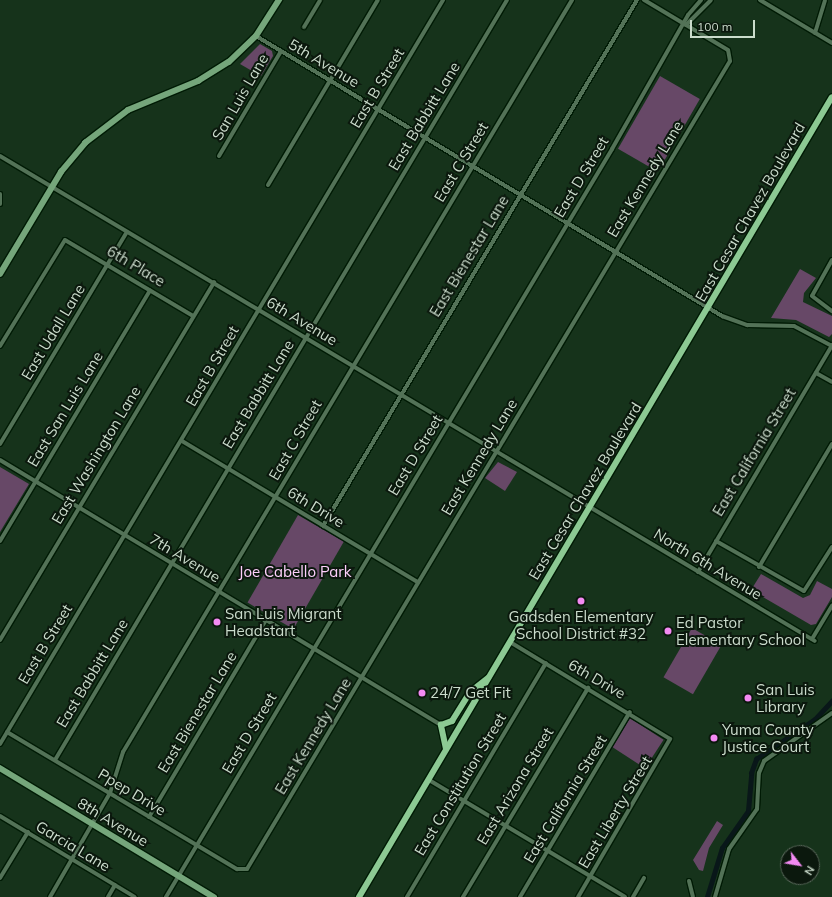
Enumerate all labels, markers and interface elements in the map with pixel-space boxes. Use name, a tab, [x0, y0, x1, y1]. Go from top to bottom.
scale bar	[692, 12, 757, 38]
text: 100 m	[697, 19, 732, 34]
street label: 5th Avenue	[285, 35, 363, 91]
street label: East B Street	[346, 45, 408, 131]
street label: San Luis Lane	[208, 51, 272, 143]
street label: East Babbitt Lane	[385, 58, 463, 174]
street label: East Kennedy Lane	[603, 118, 687, 240]
street label: East C Street	[430, 119, 492, 205]
street label: East Cesar Chavez Boulevard	[691, 119, 809, 305]
street label: East D Street	[550, 133, 612, 221]
street label: East Bienestar Lane	[426, 192, 512, 320]
street label: 6th Place	[104, 242, 168, 290]
street label: East Udall Lane	[17, 281, 89, 383]
street label: 6th Avenue	[263, 293, 341, 349]
street label: East B Street	[182, 323, 242, 409]
street label: East Babbitt Lane	[219, 336, 297, 452]
street label: East San Luis Lane	[24, 348, 106, 470]
street label: East Washington Lane	[48, 383, 144, 527]
street label: East California Street	[709, 385, 799, 519]
street label: East Kennedy Lane	[437, 396, 521, 518]
street label: East C Street	[265, 397, 325, 483]
street label: East Cesar Chavez Boulevard	[525, 399, 645, 583]
street label: East D Street	[384, 411, 446, 499]
street label: 6th Drive	[284, 483, 348, 531]
street label: North 6th Avenue	[651, 525, 765, 603]
street label: 7th Avenue	[146, 530, 224, 586]
park label: Joe Cabello Park	[239, 563, 351, 581]
marker: Gadsden Elementary School District #32	[576, 596, 586, 606]
street label: East B Street	[14, 601, 76, 687]
place label: San Luis Migrant Headstart	[225, 604, 342, 639]
place label: Gadsden Elementary School District #32	[508, 607, 654, 642]
place label: Ed Pastor Elementary School	[676, 613, 805, 648]
street label: East Babbitt Lane	[53, 615, 131, 731]
marker: San Luis Migrant Headstart	[212, 617, 222, 627]
marker: Ed Pastor Elementary School	[663, 626, 673, 636]
street label: East Bienestar Lane	[154, 648, 240, 776]
street label: 6th Drive	[565, 655, 629, 703]
street label: East Kennedy Lane	[271, 675, 355, 797]
place label: San Luis Library	[756, 680, 815, 715]
place label: 24/7 Get Fit	[430, 684, 511, 702]
marker: 24/7 Get Fit	[417, 688, 427, 698]
street label: East D Street	[218, 689, 280, 777]
marker: San Luis Library	[743, 693, 753, 703]
street label: East Constitution Street	[410, 710, 510, 858]
place label: Yuma County Justice Court	[722, 720, 814, 755]
street label: East Arizona Street	[473, 724, 557, 848]
street label: East California Street	[520, 732, 610, 866]
marker: Yuma County Justice Court	[709, 733, 719, 743]
street label: East Liberty Street	[574, 753, 656, 871]
street label: Ppep Drive	[95, 765, 169, 819]
street label: 8th Avenue	[74, 794, 152, 850]
street label: Garcia Lane	[33, 817, 113, 875]
north arrow	[780, 845, 820, 885]
text: N	[801, 863, 818, 878]

